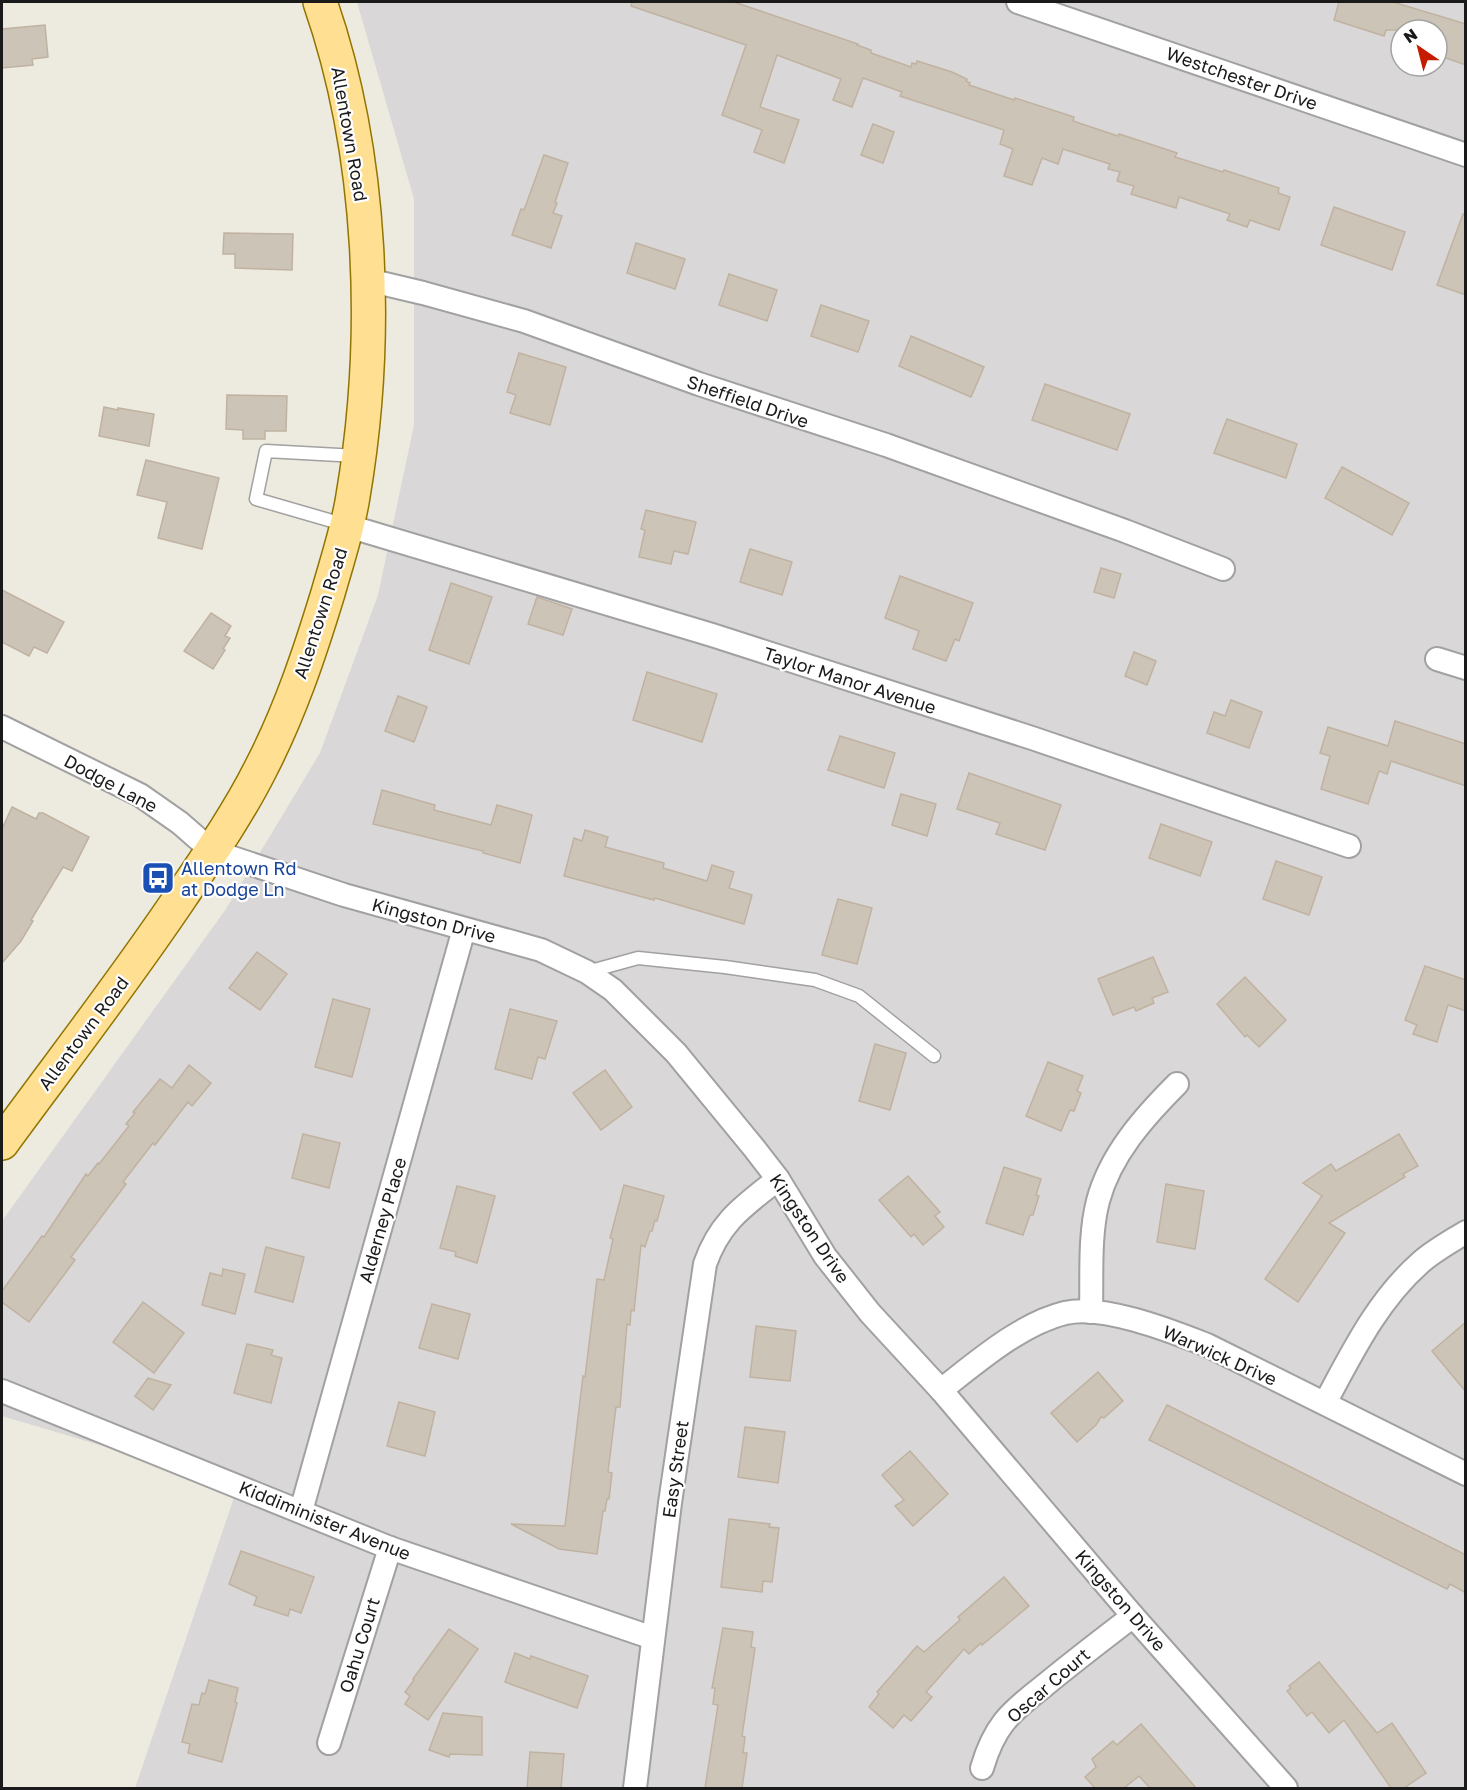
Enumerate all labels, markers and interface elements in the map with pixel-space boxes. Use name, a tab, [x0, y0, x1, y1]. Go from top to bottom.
north arrow	[1389, 18, 1449, 78]
text: N	[1400, 24, 1421, 47]
street label: Westchester Drive	[1164, 42, 1320, 114]
street label: Allentown Road	[327, 65, 373, 203]
street label: Sheffield Drive	[684, 370, 812, 432]
street label: Allentown Road	[288, 545, 352, 681]
street label: Taylor Manor Avenue	[761, 642, 939, 718]
street label: Dodge Lane	[61, 749, 161, 817]
place label: Allentown Rd at Dodge Ln	[181, 857, 296, 900]
bus stop icon: Allentown Rd at Dodge Ln	[140, 860, 176, 896]
street label: Kingston Drive	[370, 893, 498, 947]
street label: Allentown Road	[33, 972, 133, 1094]
street label: Alderney Place	[354, 1155, 410, 1285]
street label: Kingston Drive	[765, 1169, 855, 1287]
street label: Warwick Drive	[1160, 1320, 1280, 1390]
street label: Easy Street	[657, 1419, 693, 1519]
street label: Kiddiminister Avenue	[236, 1476, 414, 1564]
street label: Kingston Drive	[1071, 1545, 1171, 1655]
street label: Oahu Court	[334, 1595, 384, 1695]
street label: Oscar Court	[1002, 1643, 1094, 1727]

